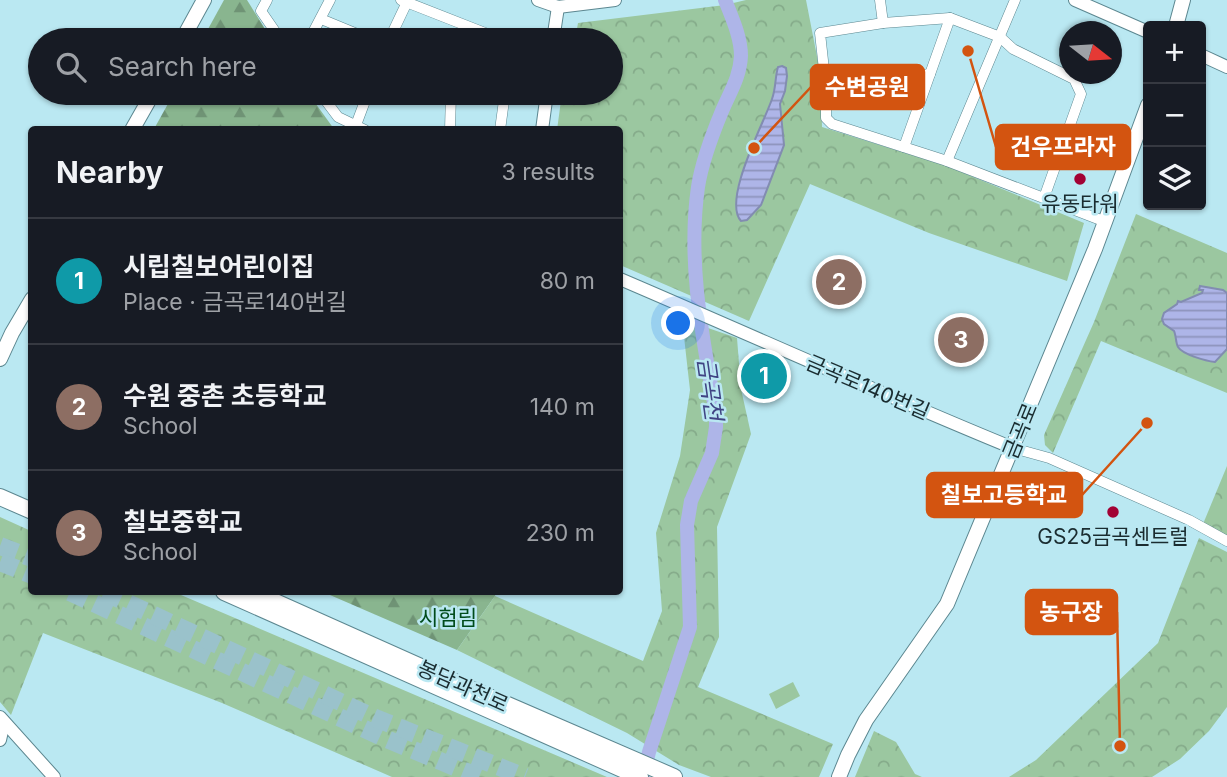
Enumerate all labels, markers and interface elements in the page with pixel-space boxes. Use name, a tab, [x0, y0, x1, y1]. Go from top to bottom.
north arrow	[1059, 21, 1122, 84]
map controls	[1143, 21, 1206, 210]
button: +	[1143, 21, 1206, 84]
search box	[28, 28, 623, 105]
icon: search	[52, 48, 90, 86]
text: Search here	[108, 51, 257, 82]
callout: 수변공원	[811, 65, 924, 109]
text: 수변공원	[825, 73, 909, 101]
button: −	[1143, 84, 1206, 147]
callout: 건우프라자	[996, 125, 1130, 169]
text: 건우프라자	[1010, 133, 1116, 161]
button: layers	[1143, 147, 1206, 210]
text: Nearby	[56, 154, 164, 190]
text: 3 results	[502, 158, 595, 186]
marker: 유동타워	[1072, 171, 1088, 187]
place label: 유동타워	[1041, 191, 1119, 216]
text: 시립칠보어린이집	[123, 251, 314, 282]
pin: 2	[816, 256, 862, 308]
text: 1	[74, 267, 84, 295]
text: 80 m	[540, 267, 595, 295]
text: Place · 금곡로140번길	[123, 288, 347, 316]
your location	[661, 306, 695, 340]
pin: 3	[938, 314, 984, 366]
pin: 1	[741, 350, 787, 402]
street label: 금곡로140번길	[802, 350, 934, 424]
water label: 금곡천	[692, 356, 729, 425]
text: 수원 중촌 초등학교	[123, 380, 327, 411]
text: 2	[72, 393, 86, 421]
text: 140 m	[530, 393, 595, 421]
street label: 금곡로	[998, 399, 1042, 463]
text: School	[123, 412, 198, 440]
callout: 칠보고등학교	[927, 473, 1082, 517]
text: 칠보고등학교	[941, 481, 1067, 509]
marker: GS25금곡센트럴	[1105, 504, 1121, 520]
text: 칠보중학교	[123, 506, 243, 537]
text: 3	[72, 519, 86, 547]
text: 230 m	[526, 519, 595, 547]
place label: GS25금곡센트럴	[1037, 524, 1189, 549]
text: School	[123, 538, 198, 566]
callout: 농구장	[1026, 590, 1117, 634]
text: 농구장	[1039, 598, 1103, 626]
park label: 시험림	[419, 605, 477, 630]
street label: 봉담과천로	[414, 655, 512, 717]

